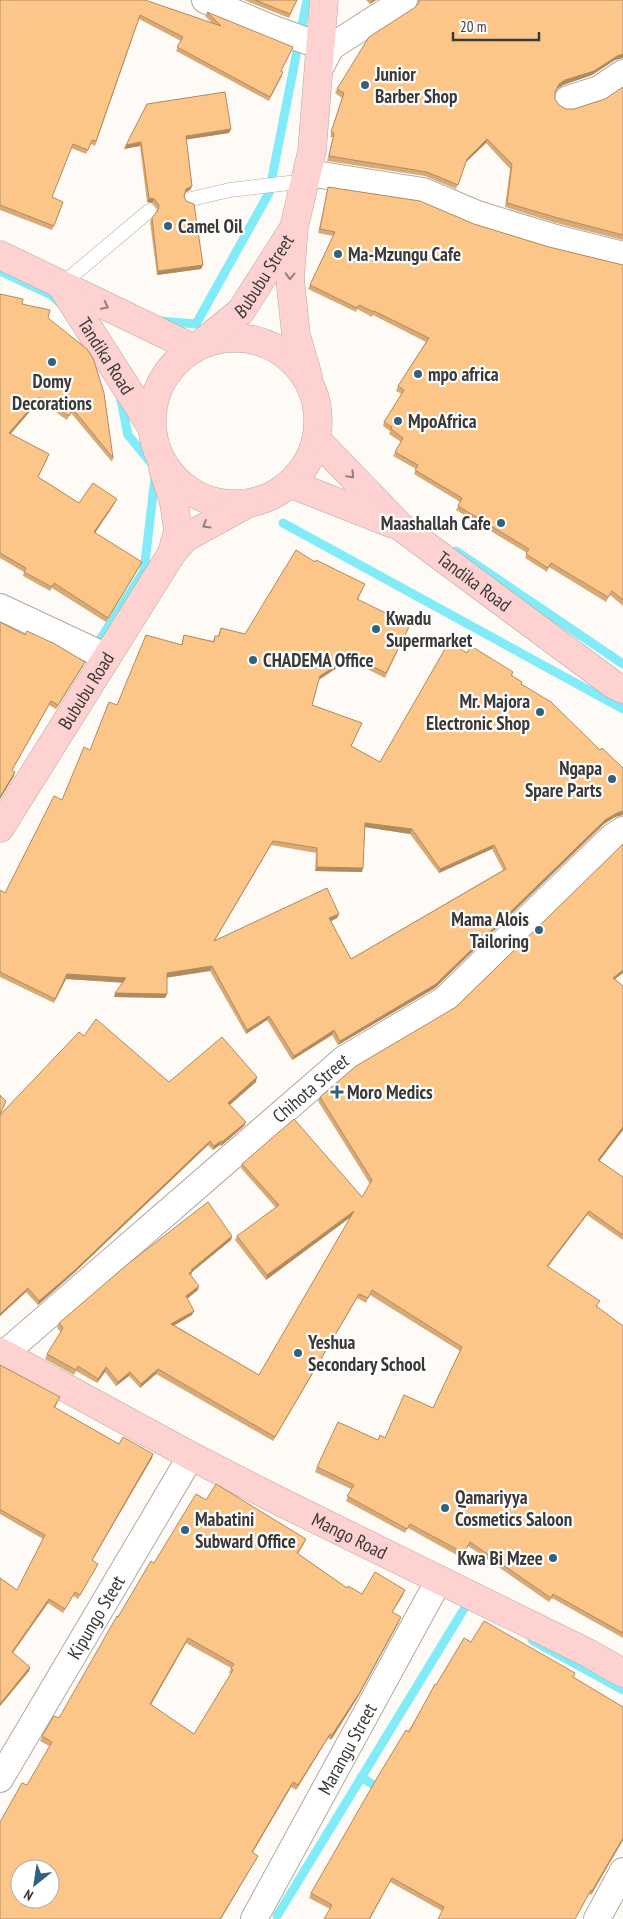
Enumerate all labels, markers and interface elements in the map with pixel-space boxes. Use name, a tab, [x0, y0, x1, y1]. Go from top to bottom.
scale bar	[453, 10, 539, 42]
text: 20 m	[460, 17, 486, 36]
place label: Junior Barber Shop	[374, 62, 458, 108]
marker: Junior Barber Shop	[359, 79, 371, 91]
place label: Camel Oil	[178, 214, 243, 238]
marker: Camel Oil	[162, 220, 174, 232]
street label: Bububu Street	[230, 229, 299, 323]
place label: Ma-Mzungu Cafe	[348, 242, 461, 266]
marker: Ma-Mzungu Cafe	[332, 248, 344, 260]
one-way arrow	[285, 272, 296, 280]
one-way arrow	[100, 300, 109, 310]
street label: Tandika Road	[73, 313, 140, 399]
marker: Domy Decorations	[46, 356, 58, 368]
place label: mpo africa	[428, 362, 499, 386]
marker: mpo africa	[412, 368, 424, 380]
place label: Domy Decorations	[12, 369, 92, 415]
place label: MpoAfrica	[408, 409, 477, 433]
marker: MpoAfrica	[392, 415, 404, 427]
one-way arrow	[345, 469, 354, 478]
place label: Maashallah Cafe	[381, 511, 491, 535]
marker: Maashallah Cafe	[495, 517, 507, 529]
one-way arrow	[202, 519, 211, 529]
street label: Tandika Road	[432, 546, 516, 617]
place label: Kwadu Supermarket	[386, 606, 473, 652]
marker: Kwadu Supermarket	[370, 623, 382, 635]
street label: Bububu Road	[53, 648, 119, 734]
place label: CHADEMA Office	[263, 648, 374, 672]
marker: CHADEMA Office	[247, 654, 259, 666]
place label: Mr. Majora Electronic Shop	[426, 689, 530, 735]
marker: Mr. Majora Electronic Shop	[534, 706, 546, 718]
place label: Ngapa Spare Parts	[525, 756, 602, 802]
marker: Ngapa Spare Parts	[606, 773, 618, 785]
place label: Mama Alois Tailoring	[451, 907, 529, 953]
marker: Mama Alois Tailoring	[533, 924, 545, 936]
street label: Chihota Street	[267, 1047, 353, 1128]
place label: Moro Medics	[347, 1080, 433, 1104]
marker: Moro Medics	[331, 1086, 343, 1098]
place label: Yeshua Secondary School	[307, 1330, 426, 1376]
marker: Yeshua Secondary School	[292, 1347, 304, 1359]
place label: Qamariyya Cosmetics Saloon	[455, 1485, 572, 1531]
marker: Qamariyya Cosmetics Saloon	[439, 1502, 451, 1514]
place label: Mabatini Subward Office	[195, 1507, 296, 1553]
street label: Mango Road	[308, 1507, 391, 1564]
marker: Mabatini Subward Office	[179, 1524, 191, 1536]
place label: Kwa Bi Mzee	[457, 1546, 543, 1570]
marker: Kwa Bi Mzee	[547, 1552, 559, 1564]
street label: Kipungo Steet	[62, 1570, 130, 1663]
street label: Marangu Street	[312, 1698, 382, 1799]
north arrow	[10, 1859, 60, 1909]
text: N	[21, 1886, 36, 1905]

